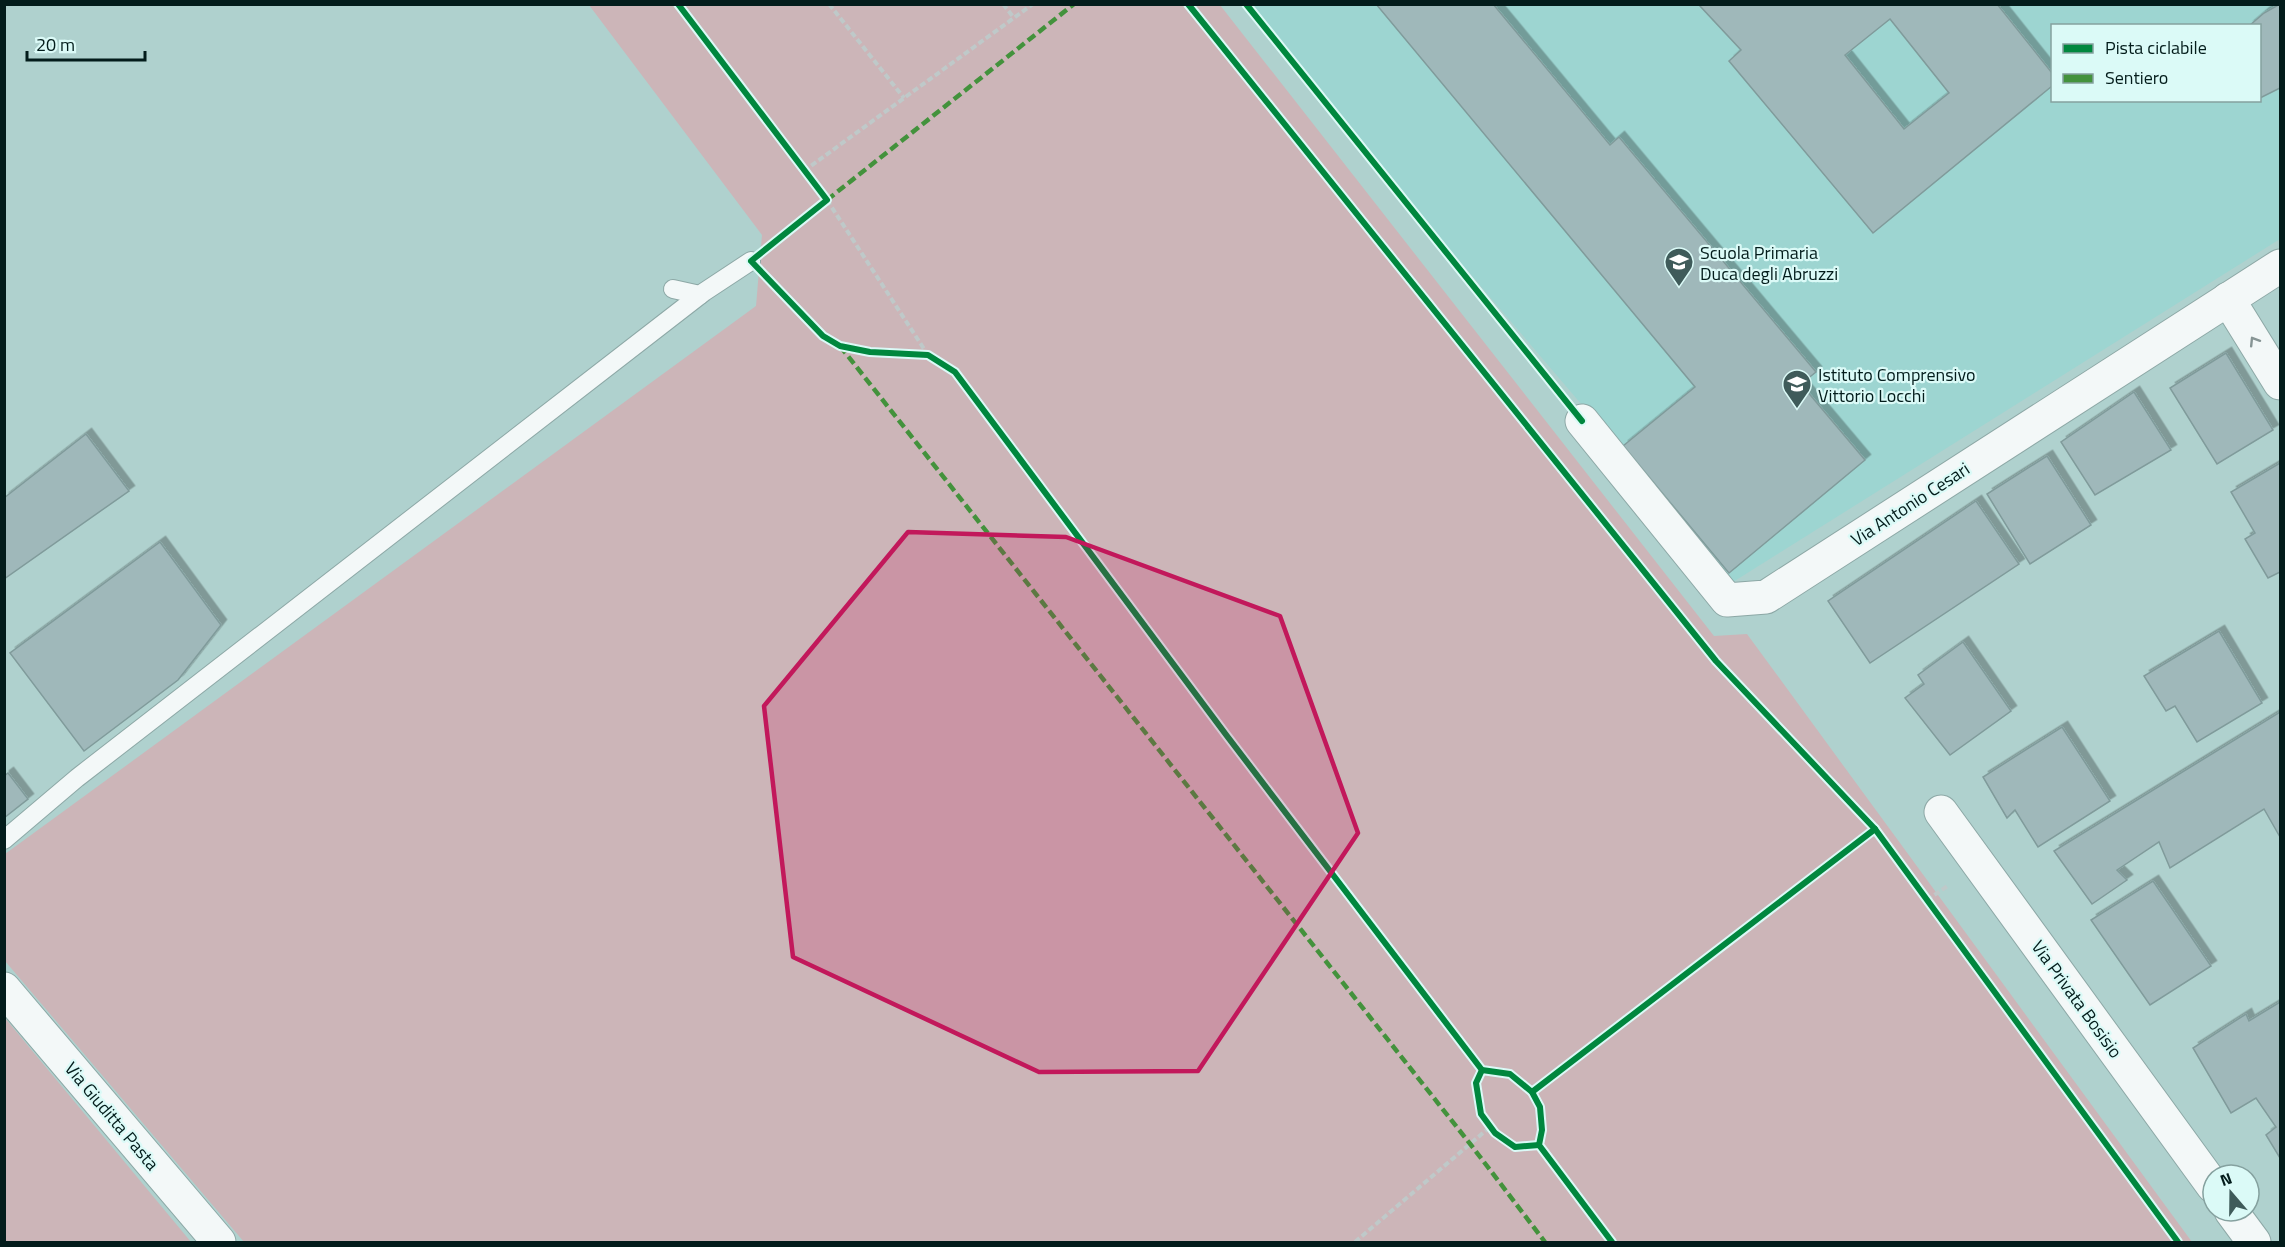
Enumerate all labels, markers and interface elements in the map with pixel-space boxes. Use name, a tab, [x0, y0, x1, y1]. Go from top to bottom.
scale bar	[27, 24, 146, 62]
legend	[2051, 24, 2261, 102]
text: 20 m	[36, 31, 75, 58]
text: Pista ciclabile	[2105, 34, 2207, 61]
text: Sentiero	[2105, 64, 2168, 91]
place label: Scuola Primaria Duca degli Abruzzi	[1700, 239, 1838, 287]
school or university icon: Scuola Primaria Duca degli Abruzzi	[1663, 246, 1695, 288]
one-way arrow	[2250, 337, 2262, 347]
place label: Istituto Comprensivo Vittorio Locchi	[1818, 361, 1975, 409]
school or university icon: Istituto Comprensivo Vittorio Locchi	[1781, 368, 1813, 410]
street label: Via Antonio Cesari	[1845, 455, 1975, 553]
street label: Via Privata Bosisio	[2025, 935, 2129, 1063]
street label: Via Giuditta Pasta	[58, 1056, 166, 1176]
north arrow	[2201, 1163, 2261, 1223]
text: N	[2217, 1166, 2235, 1192]

